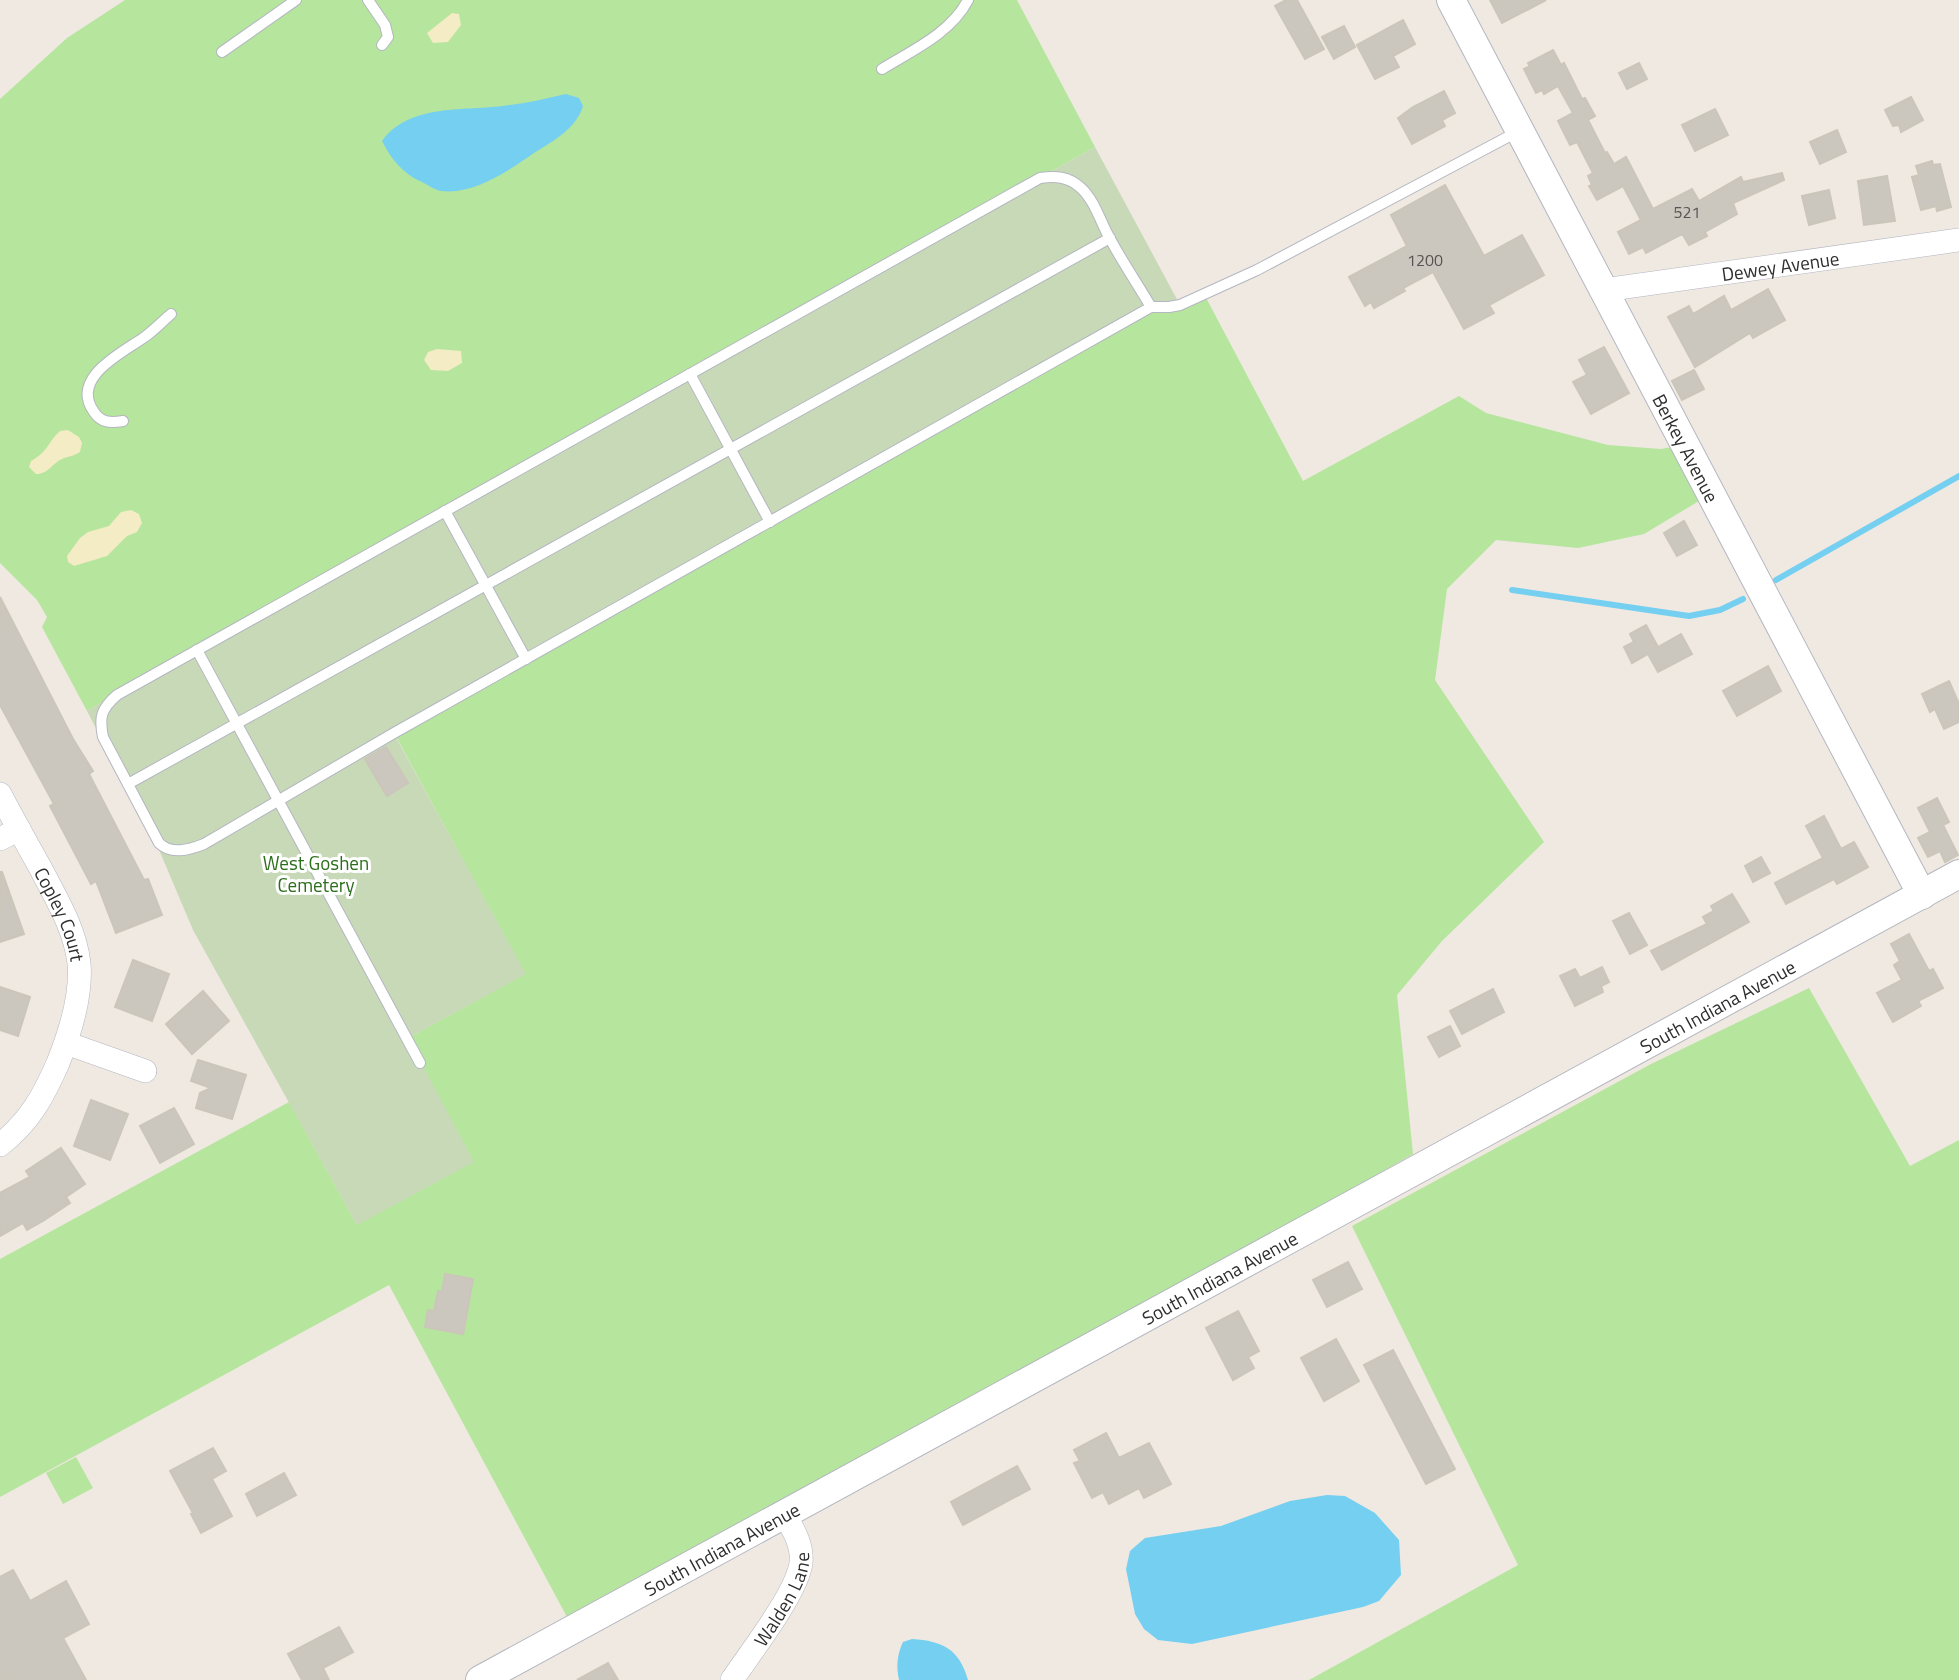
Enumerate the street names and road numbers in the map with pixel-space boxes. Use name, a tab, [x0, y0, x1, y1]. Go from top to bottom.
street label: Dewey Avenue	[1720, 243, 1841, 288]
street label: Berkey Avenue	[1646, 388, 1727, 507]
street label: Copley Court	[28, 861, 93, 964]
street label: South Indiana Avenue	[1634, 952, 1800, 1060]
street label: South Indiana Avenue	[1136, 1223, 1302, 1331]
street label: South Indiana Avenue	[638, 1494, 805, 1603]
street label: Walden Lane	[746, 1552, 816, 1652]

